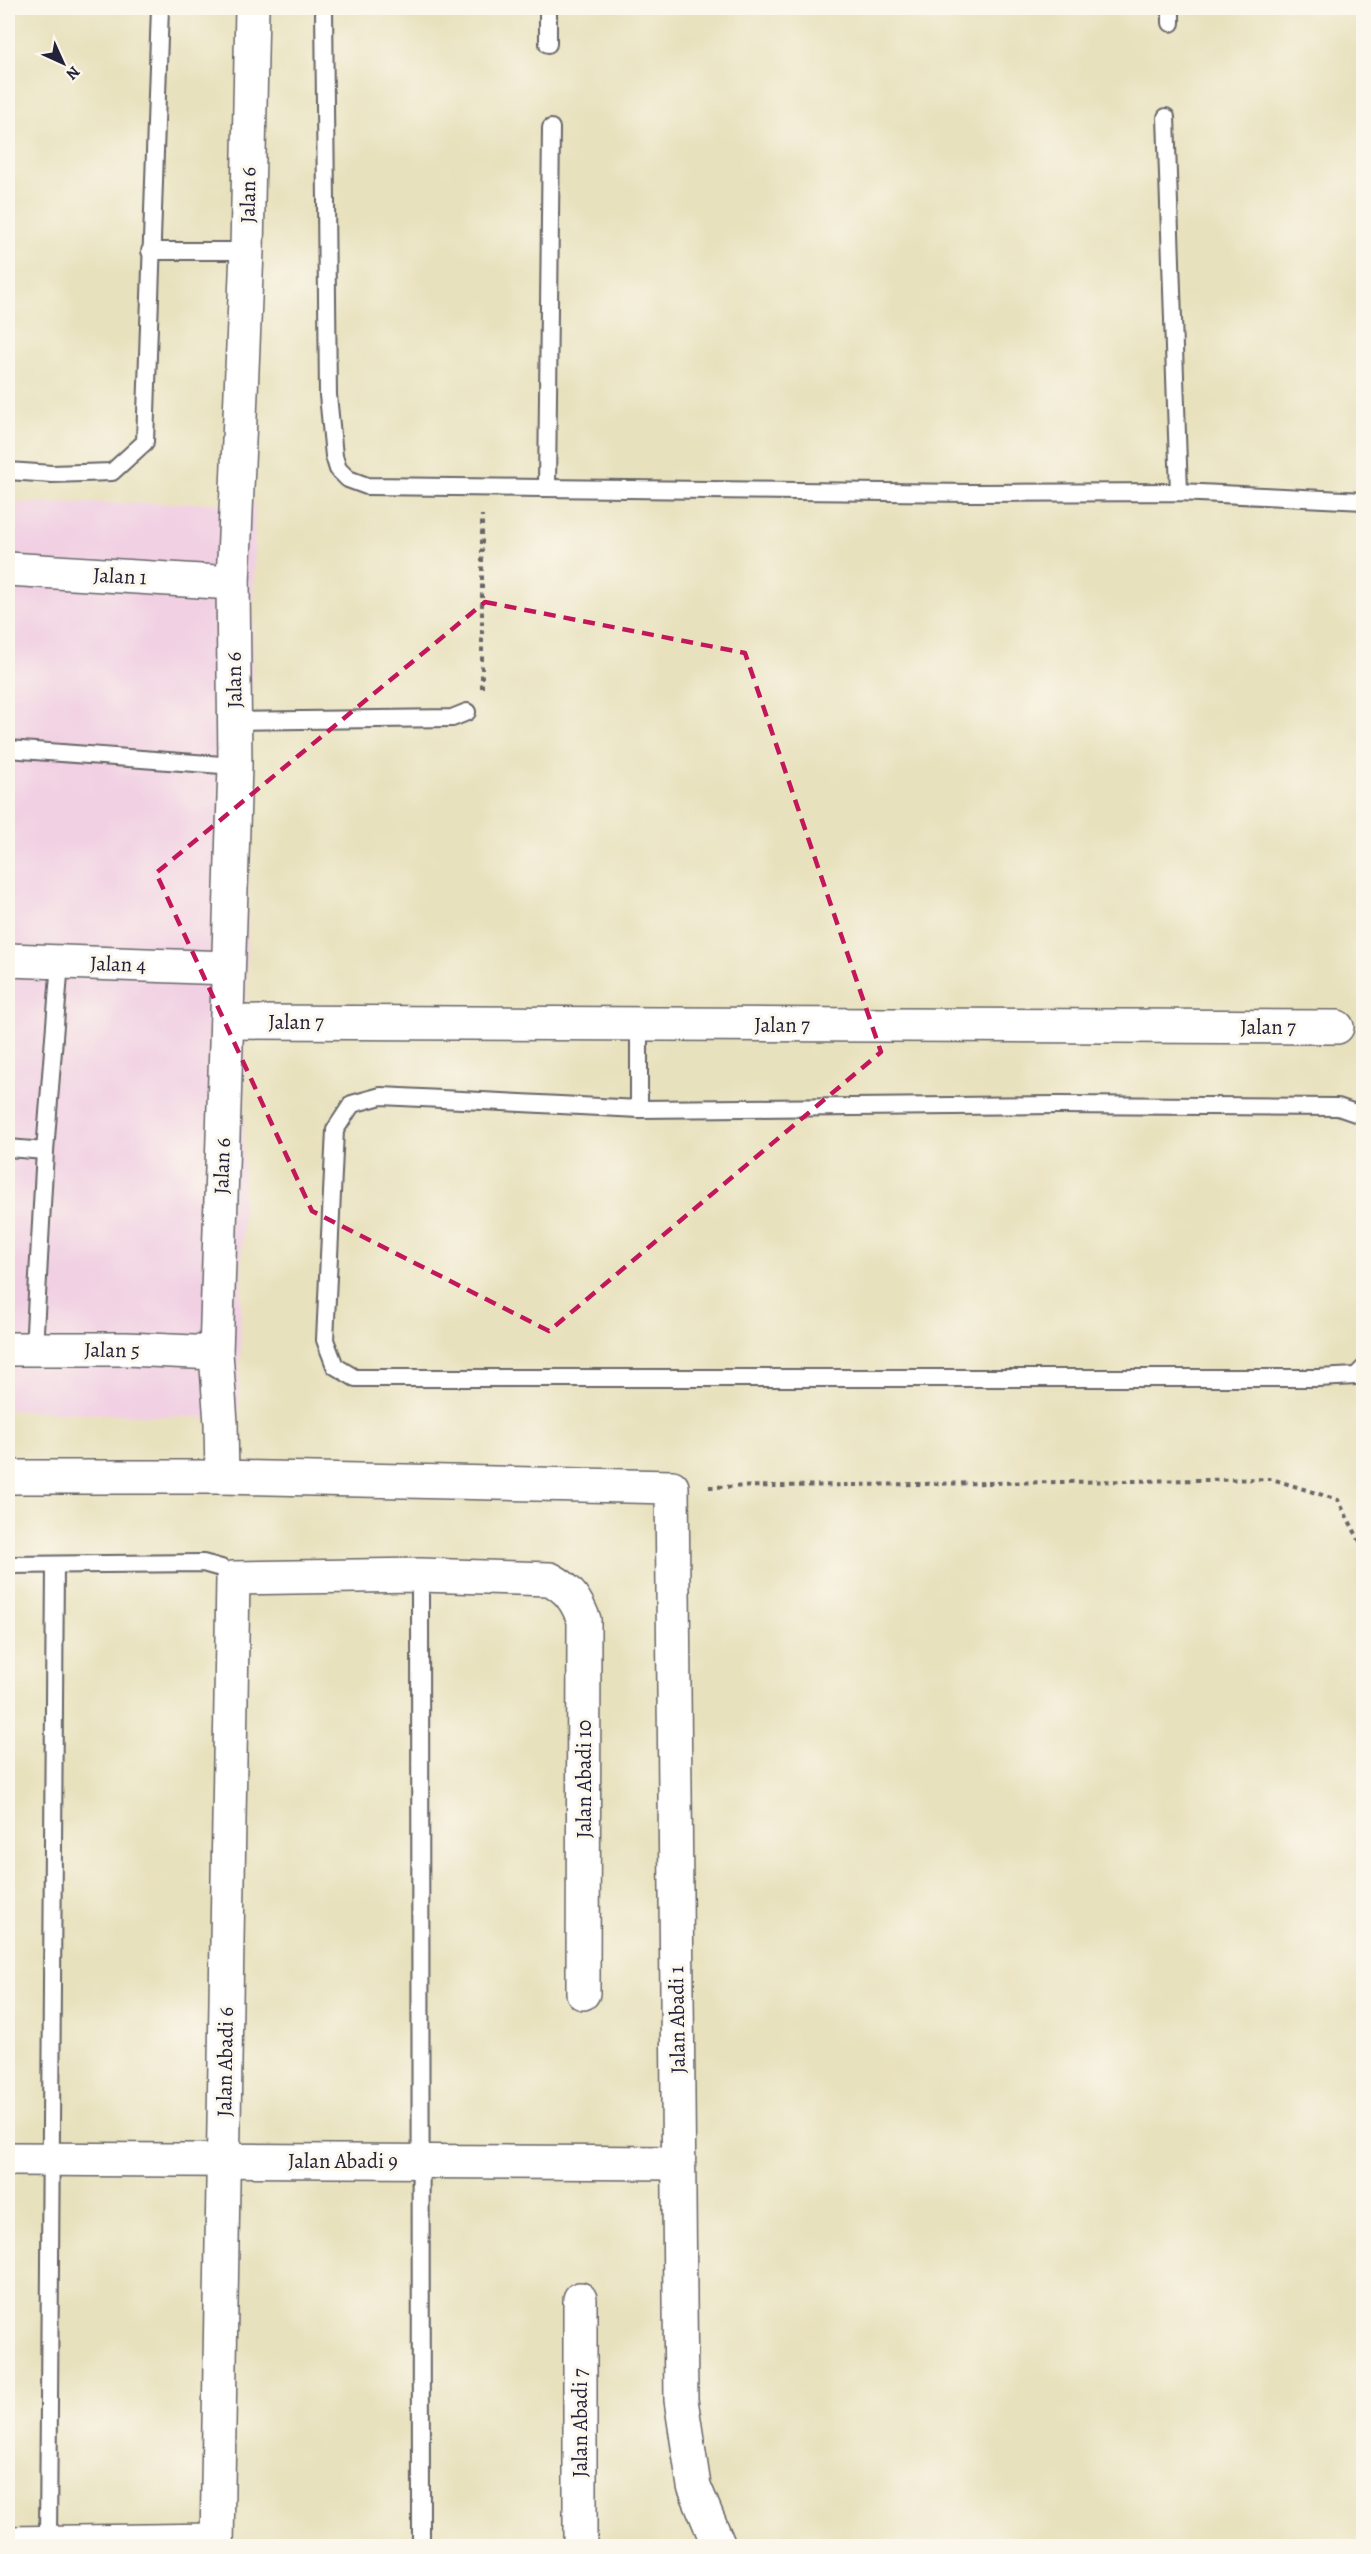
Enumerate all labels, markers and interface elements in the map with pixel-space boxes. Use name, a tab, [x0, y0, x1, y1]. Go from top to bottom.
north arrow	[33, 33, 93, 93]
text: N	[61, 61, 85, 85]
street label: Jalan 6	[234, 166, 262, 223]
street label: Jalan 1	[92, 561, 148, 591]
street label: Jalan 6	[220, 651, 248, 708]
street label: Jalan 4	[89, 949, 147, 979]
street label: Jalan 7	[268, 1008, 324, 1036]
street label: Jalan 7	[754, 1011, 810, 1039]
street label: Jalan 7	[1240, 1013, 1296, 1041]
street label: Jalan 6	[207, 1137, 237, 1195]
street label: Jalan 5	[84, 1336, 140, 1364]
street label: Jalan Abadi 10	[570, 1720, 598, 1838]
street label: Jalan Abadi 1	[662, 1966, 692, 2074]
street label: Jalan Abadi 6	[210, 2006, 240, 2117]
street label: Jalan Abadi 9	[288, 2147, 398, 2175]
street label: Jalan Abadi 7	[566, 2368, 594, 2478]

